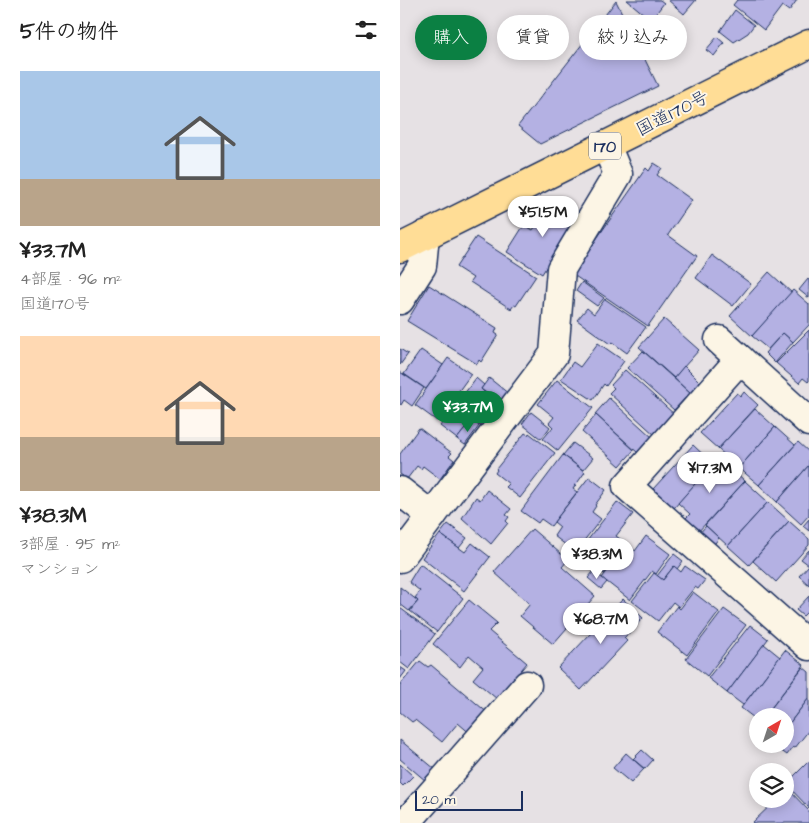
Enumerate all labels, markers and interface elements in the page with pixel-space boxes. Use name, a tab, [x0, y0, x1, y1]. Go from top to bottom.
chip: 購入	[415, 15, 487, 60]
chip: 賃貸	[497, 15, 569, 60]
chip: 絞り込み	[579, 15, 687, 60]
icon: filters	[352, 16, 380, 44]
text: 5件の物件	[20, 17, 119, 46]
street label: 国道170号	[631, 84, 713, 142]
icon: home	[155, 103, 245, 193]
road number: 170	[589, 132, 621, 160]
pin: ¥51.5M	[502, 196, 584, 238]
text: ¥51.5M	[519, 201, 567, 223]
text: ¥33.7M	[20, 236, 86, 265]
text: 4部屋 · 96 m²	[20, 268, 122, 290]
text: 国道170号	[20, 293, 90, 315]
icon: home	[155, 368, 245, 458]
pin: ¥33.7M	[427, 390, 509, 433]
text: ¥33.7M	[443, 396, 493, 418]
pin: ¥17.3M	[669, 452, 751, 494]
text: ¥17.3M	[688, 457, 732, 479]
text: ¥38.3M	[20, 501, 87, 530]
text: 3部屋 · 95 m²	[20, 533, 121, 555]
pin: ¥38.3M	[556, 538, 638, 580]
text: ¥38.3M	[572, 543, 622, 565]
text: マンション	[20, 558, 99, 580]
pin: ¥68.7M	[560, 602, 642, 645]
text: ¥68.7M	[574, 608, 628, 630]
north arrow	[749, 708, 794, 752]
map controls	[749, 708, 794, 808]
button: layers	[749, 763, 794, 808]
scale bar	[415, 788, 522, 811]
text: 20 m	[422, 790, 455, 810]

